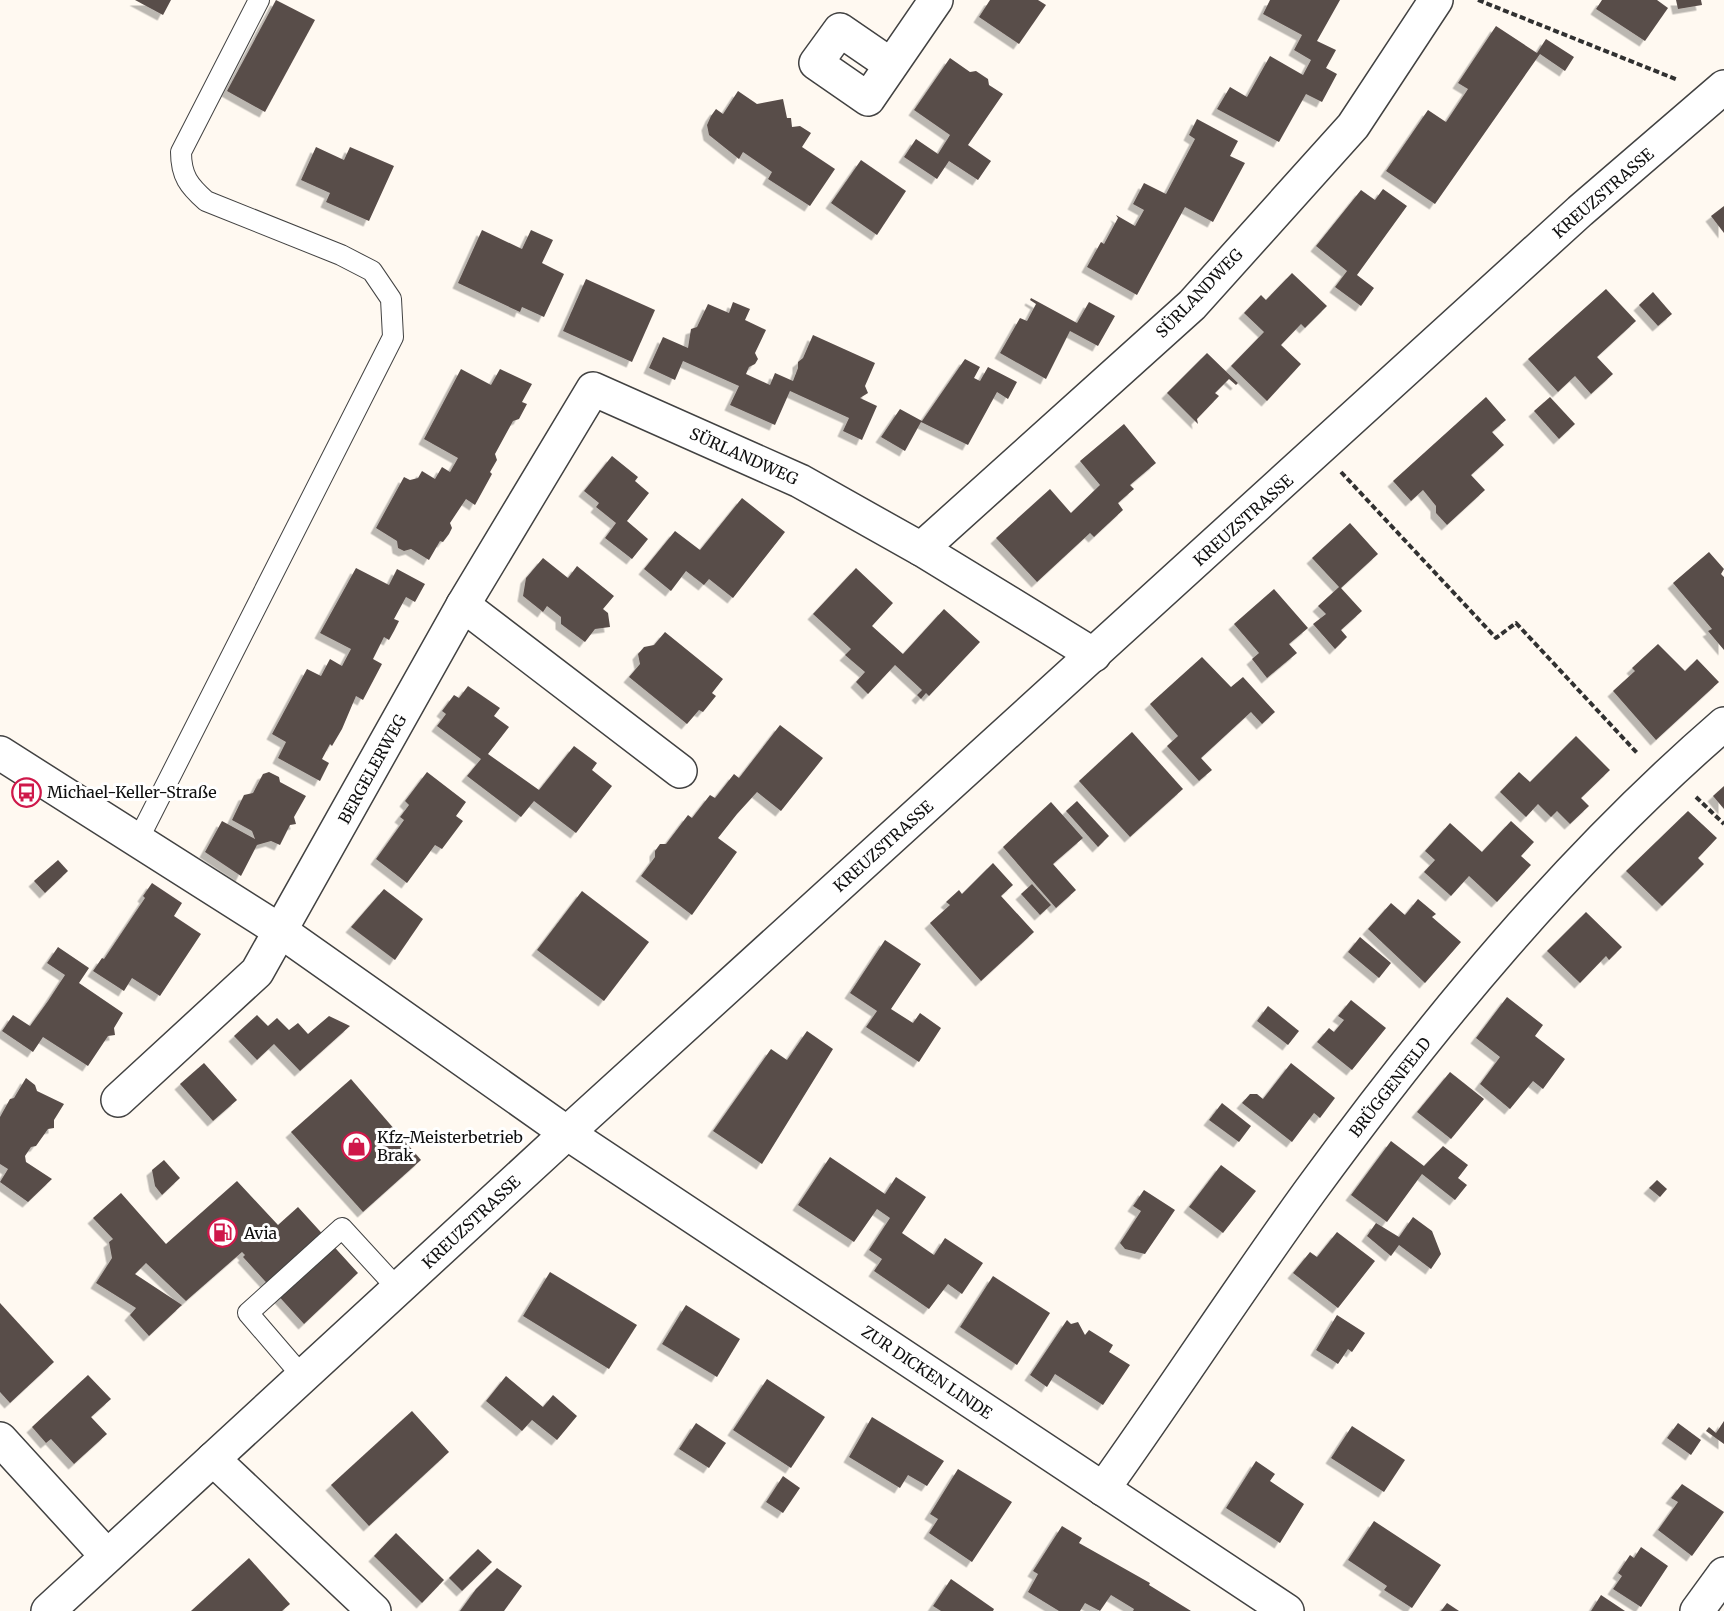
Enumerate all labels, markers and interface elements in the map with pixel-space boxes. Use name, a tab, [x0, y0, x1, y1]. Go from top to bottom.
street label: KREUZSTRASSE	[1549, 143, 1658, 242]
street label: SÜRLANDWEG	[1151, 244, 1247, 342]
street label: SÜRLANDWEG	[687, 423, 802, 489]
street label: KREUZSTRASSE	[1189, 470, 1297, 570]
street label: BERGELERWEG	[334, 710, 411, 827]
bus stop icon: Michael-Keller-Straße	[10, 776, 42, 808]
place label: Michael-Keller-Straße	[47, 782, 217, 802]
street label: KREUZSTRASSE	[829, 796, 937, 896]
street label: BRÜGGENFELD	[1345, 1033, 1435, 1141]
place label: Kfz-Meisterbetrieb Brak	[377, 1127, 523, 1165]
shop icon: Kfz-Meisterbetrieb Brak	[340, 1130, 372, 1162]
street label: KREUZSTRASSE	[418, 1171, 525, 1273]
fuel station icon: Avia	[207, 1217, 239, 1249]
place label: Avia	[243, 1223, 278, 1243]
street label: ZUR DICKEN LINDE	[858, 1321, 997, 1424]

